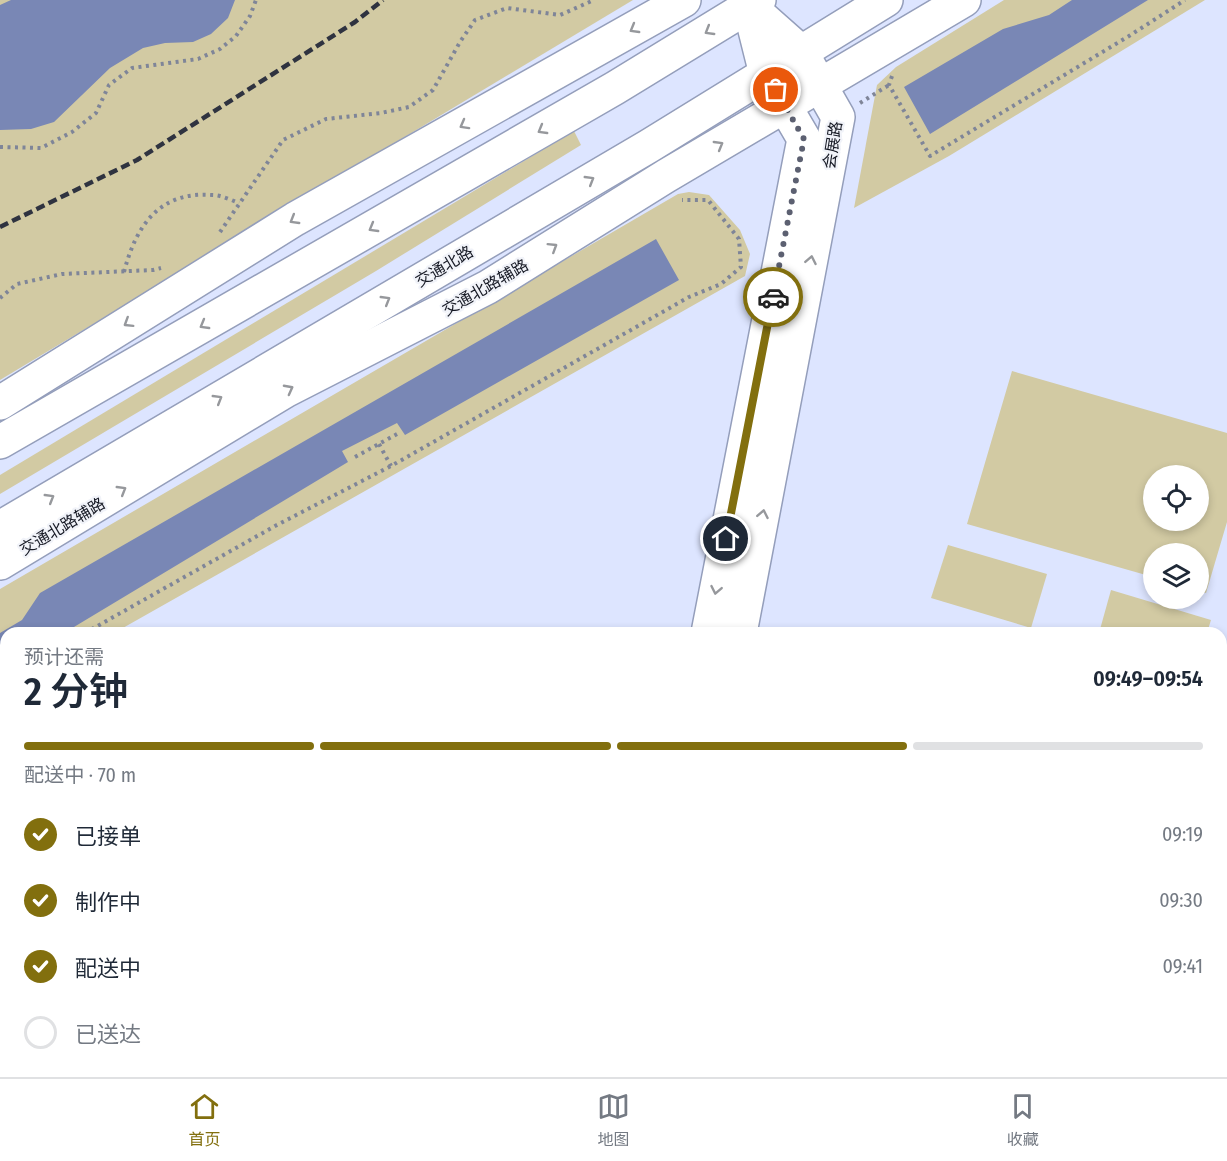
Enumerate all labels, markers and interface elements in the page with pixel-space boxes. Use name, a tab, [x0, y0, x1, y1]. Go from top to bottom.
one-way arrow	[630, 22, 640, 34]
one-way arrow	[705, 23, 715, 35]
pin	[750, 64, 801, 115]
icon: bag	[759, 73, 792, 106]
one-way arrow	[460, 118, 470, 129]
street label: 会展路	[819, 120, 846, 170]
one-way arrow	[538, 123, 548, 134]
one-way arrow	[713, 141, 723, 153]
one-way arrow	[584, 176, 595, 187]
one-way arrow	[290, 213, 300, 225]
one-way arrow	[369, 220, 379, 232]
street label: 交通北路	[412, 242, 477, 291]
one-way arrow	[547, 242, 557, 254]
street label: 交通北路辅路	[439, 255, 532, 320]
one-way arrow	[804, 256, 817, 266]
courier	[743, 267, 803, 327]
icon: car	[757, 281, 790, 314]
one-way arrow	[380, 296, 390, 308]
one-way arrow	[124, 316, 134, 328]
one-way arrow	[200, 318, 210, 329]
one-way arrow	[283, 385, 293, 396]
one-way arrow	[212, 395, 222, 407]
map controls	[1143, 465, 1209, 609]
button: locate	[1143, 465, 1209, 531]
one-way arrow	[116, 485, 126, 497]
street label: 交通北路辅路	[16, 494, 108, 559]
one-way arrow	[44, 494, 54, 506]
one-way arrow	[756, 509, 769, 519]
pin	[700, 513, 751, 564]
icon: home	[709, 522, 742, 555]
button: layers	[1143, 543, 1209, 609]
one-way arrow	[710, 585, 723, 595]
text: 预计还需	[24, 645, 104, 669]
text: 09:49–09:54	[1093, 665, 1203, 692]
text: 2 分钟	[24, 669, 128, 715]
text: 配送中 · 70 m	[24, 763, 136, 787]
icon: check	[24, 818, 57, 851]
text: 09:19	[1162, 822, 1203, 846]
text: 已接单	[75, 823, 141, 850]
icon: check	[24, 884, 57, 917]
text: 09:30	[1159, 888, 1203, 912]
text: 制作中	[75, 889, 141, 916]
icon: check	[24, 950, 57, 983]
text: 09:41	[1162, 954, 1203, 978]
text: 配送中	[75, 955, 141, 982]
text: 已送达	[75, 1021, 141, 1048]
tab: 首页	[188, 1090, 221, 1150]
tab: 地图	[597, 1090, 630, 1150]
tab: 收藏	[1006, 1090, 1039, 1150]

